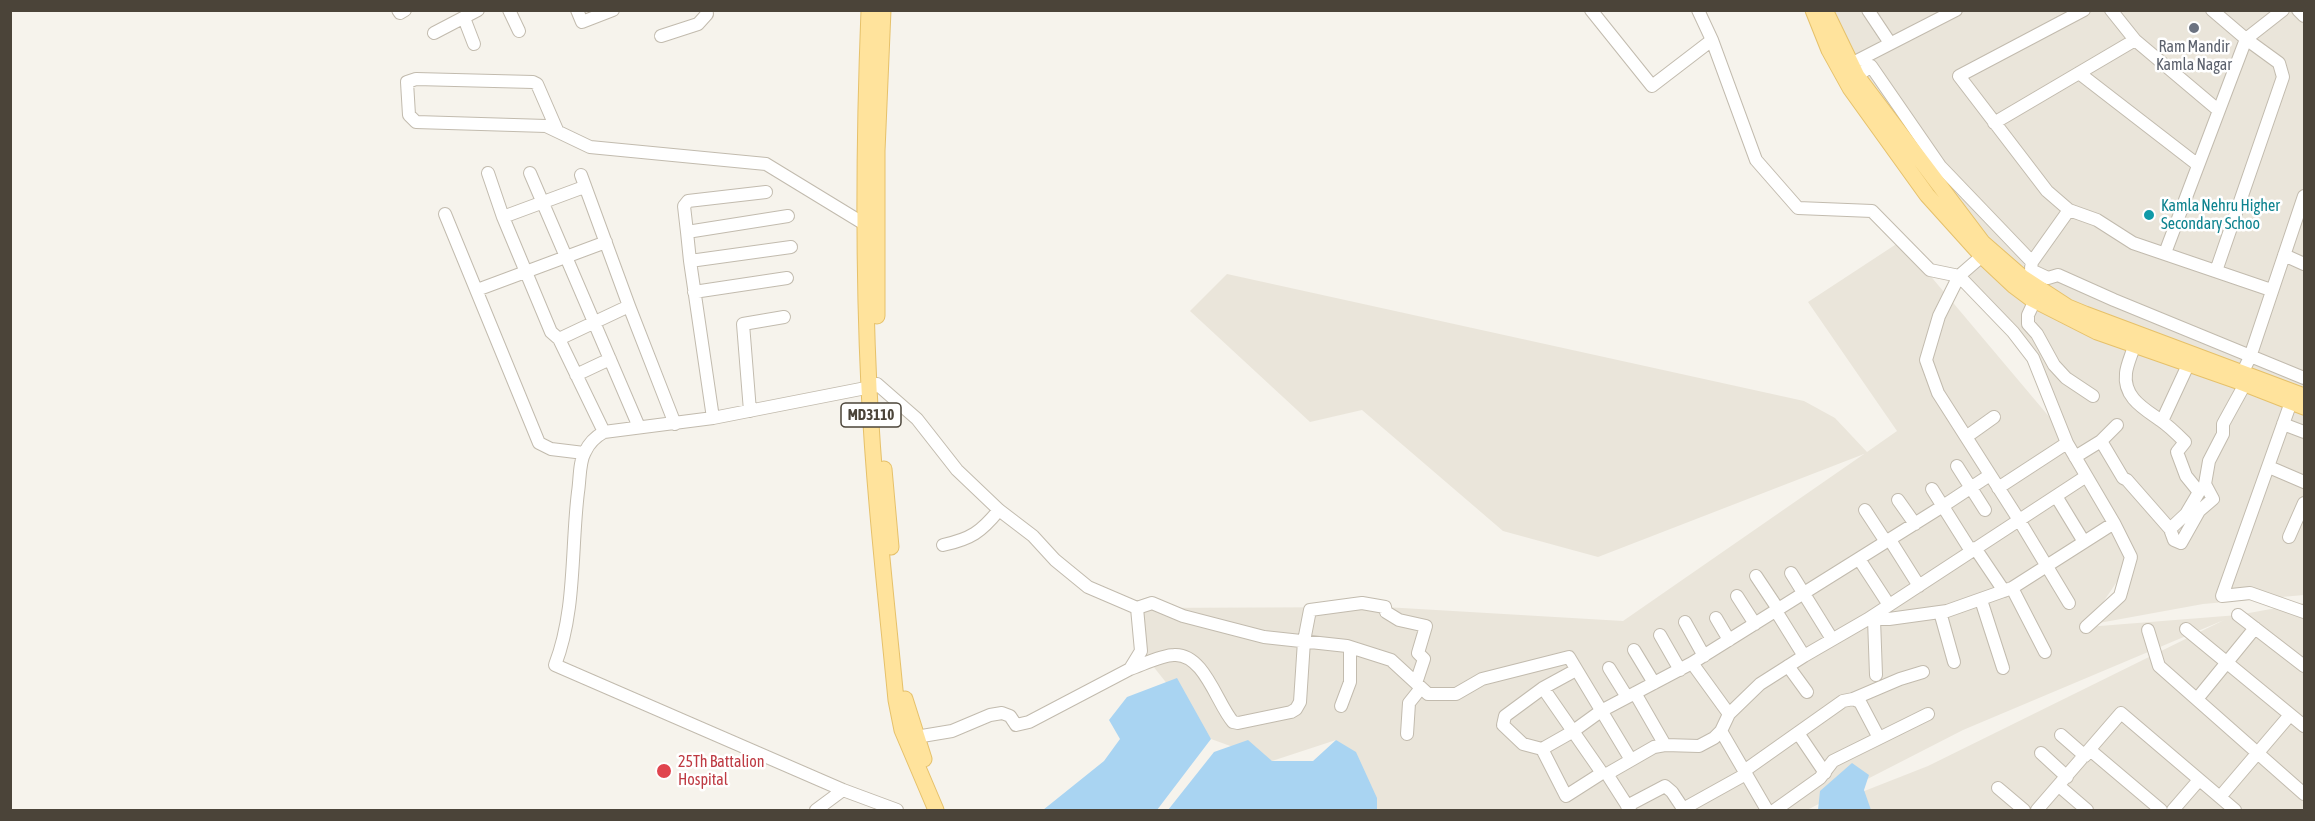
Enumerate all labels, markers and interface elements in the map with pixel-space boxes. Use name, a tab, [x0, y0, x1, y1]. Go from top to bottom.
marker: Ram Mandir Kamla Nagar	[2187, 21, 2201, 35]
place label: Ram Mandir Kamla Nagar	[2156, 37, 2232, 75]
place label: Kamla Nehru Higher Secondary Schoo	[2161, 196, 2280, 234]
marker: Kamla Nehru Higher Secondary Schoo	[2142, 208, 2156, 222]
road number: MD3110	[841, 403, 901, 427]
place label: 25Th Battalion Hospital	[678, 752, 765, 790]
marker: 25Th Battalion Hospital	[655, 762, 673, 780]

